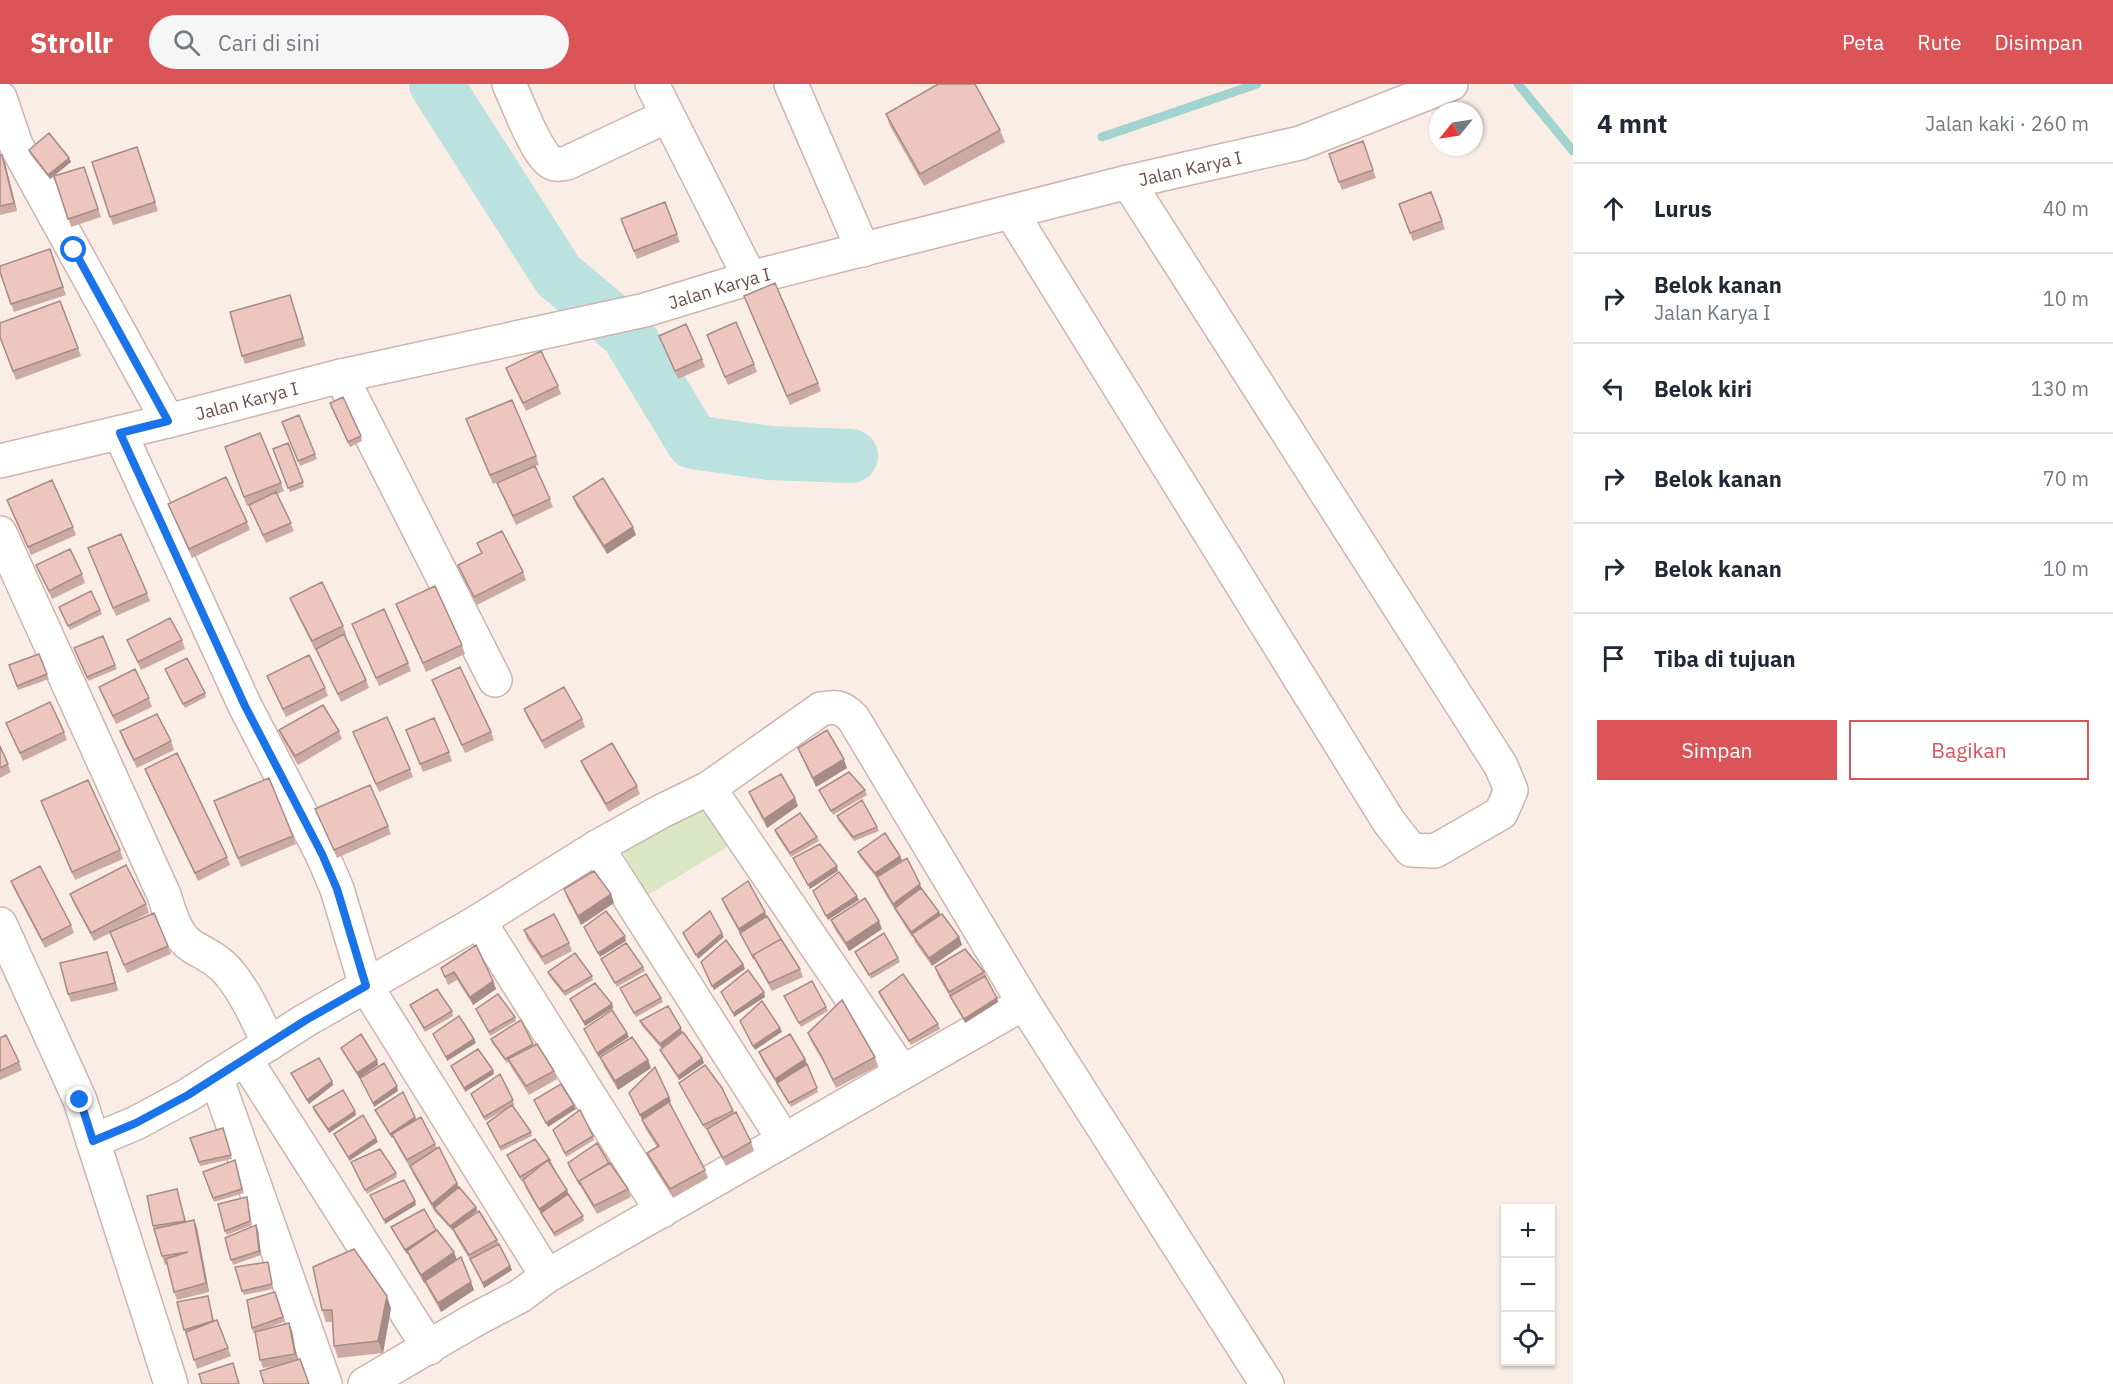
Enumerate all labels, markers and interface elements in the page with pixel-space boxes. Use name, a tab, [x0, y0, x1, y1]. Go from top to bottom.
search box	[149, 15, 569, 69]
text: Strollr	[30, 24, 113, 61]
icon: search	[170, 26, 203, 59]
text: Cari di sini	[218, 28, 320, 57]
text: Peta	[1842, 28, 1884, 56]
text: Rute	[1917, 28, 1962, 56]
text: Disimpan	[1995, 28, 2083, 56]
north arrow	[1429, 102, 1483, 156]
text: 4 mnt	[1597, 106, 1667, 140]
text: Jalan kaki · 260 m	[1925, 110, 2089, 137]
street label: Jalan Karya I	[1136, 145, 1244, 191]
icon: ahead	[1597, 192, 1630, 225]
text: Lurus	[1654, 194, 1712, 223]
text: 40 m	[2043, 195, 2089, 222]
route start	[60, 236, 86, 262]
street label: Jalan Karya I	[665, 262, 773, 314]
text: Belok kanan	[1654, 270, 1782, 299]
icon: right	[1597, 282, 1630, 315]
text: 10 m	[2043, 285, 2089, 312]
text: Jalan Karya I	[1654, 299, 1771, 326]
icon: left	[1597, 372, 1630, 405]
text: Belok kiri	[1654, 374, 1752, 403]
text: 130 m	[2031, 375, 2089, 402]
street label: Jalan Karya I	[193, 376, 300, 425]
icon: right	[1597, 462, 1630, 495]
text: Belok kanan	[1654, 464, 1782, 493]
text: 70 m	[2043, 465, 2089, 492]
icon: right	[1597, 552, 1630, 585]
text: Belok kanan	[1654, 554, 1782, 583]
text: 10 m	[2043, 555, 2089, 582]
icon: arrive	[1597, 642, 1630, 675]
text: Tiba di tujuan	[1654, 644, 1796, 673]
button: Simpan	[1597, 720, 1837, 780]
button: Bagikan	[1849, 720, 2089, 780]
route end	[66, 1086, 92, 1112]
map controls	[1501, 1204, 1555, 1366]
button: +	[1501, 1204, 1555, 1258]
button: −	[1501, 1258, 1555, 1312]
button: locate	[1501, 1312, 1555, 1366]

